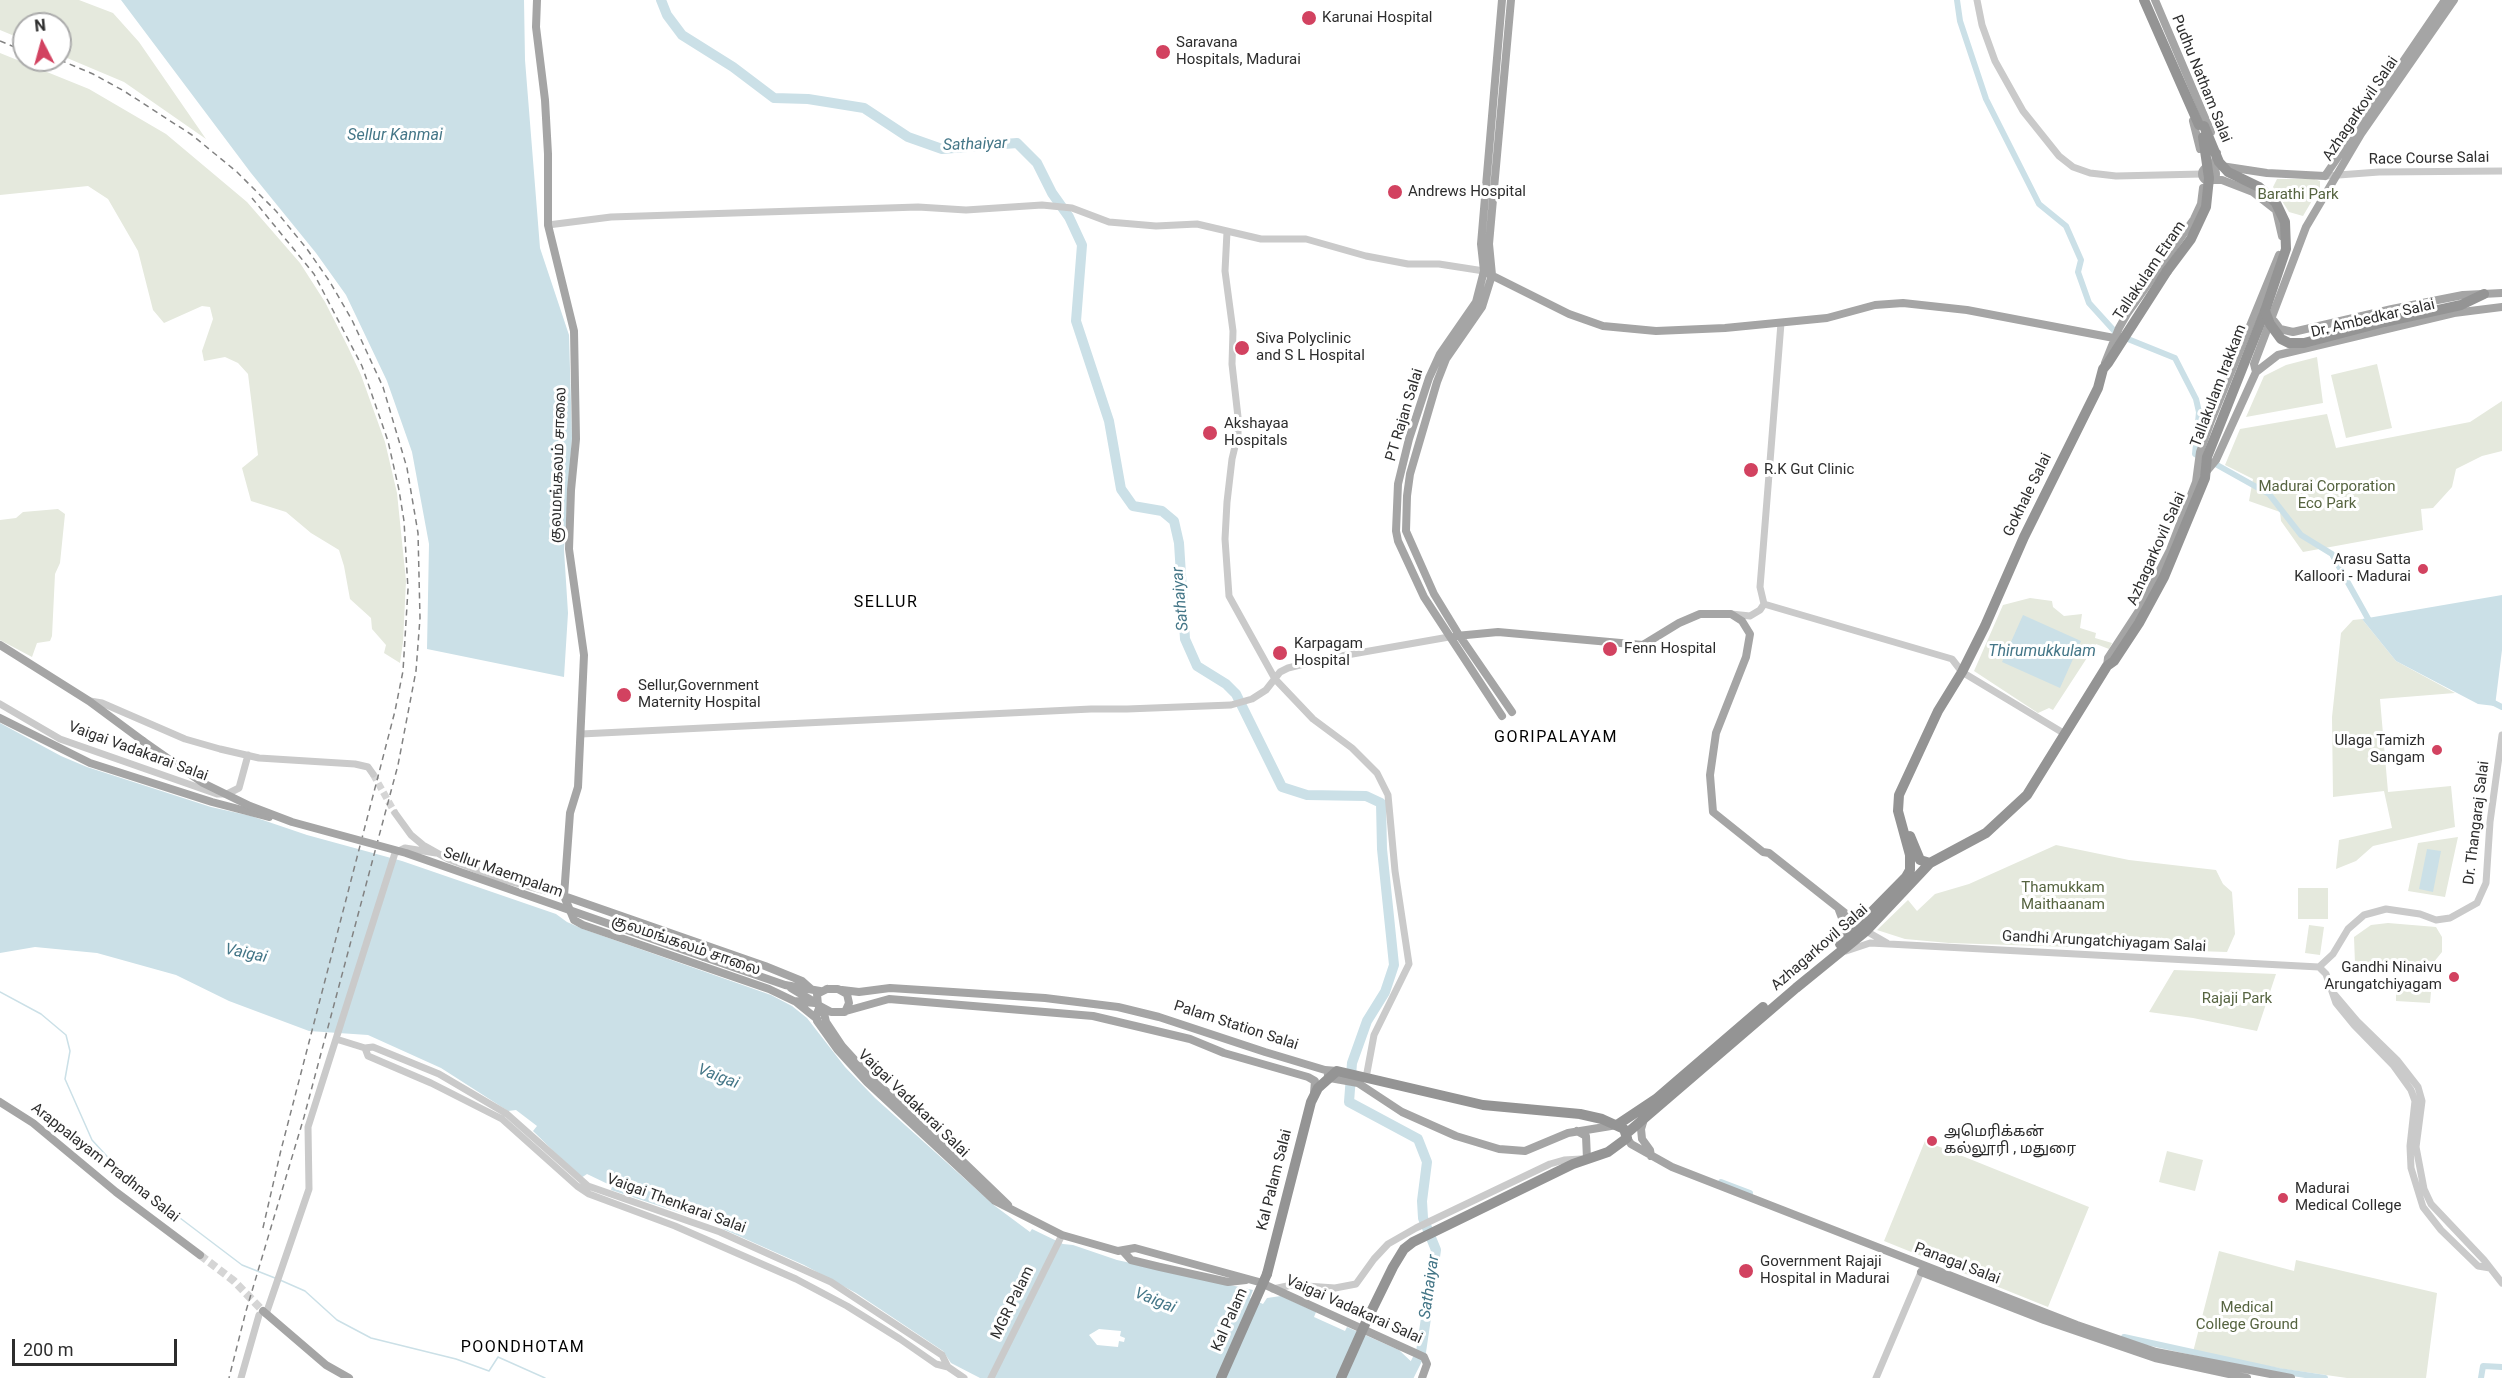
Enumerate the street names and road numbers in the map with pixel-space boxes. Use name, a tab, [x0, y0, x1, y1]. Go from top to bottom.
street label: Pudhu Natham Salai	[2167, 13, 2235, 145]
street label: Azhagarkovil Salai	[2319, 53, 2403, 165]
street label: Race Course Salai	[2369, 149, 2489, 169]
street label: Tallakulam Etram	[2110, 218, 2190, 324]
street label: Dr. Ambedkar Salai	[2309, 296, 2437, 342]
street label: Tallakulam Irakkam	[2187, 322, 2251, 450]
street label: PT Rajan Salai	[1382, 367, 1428, 463]
street label: குலமங்கலம் சாலை	[547, 387, 571, 543]
street label: Gokhale Salai	[2000, 450, 2056, 540]
street label: Azhagarkovil Salai	[2124, 489, 2190, 609]
street label: Vaigai Vadakarai Salai	[66, 718, 210, 786]
street label: Dr. Thangaraj Salai	[2460, 760, 2494, 886]
street label: Sellur Maempalam	[441, 844, 565, 902]
street label: Azhagarkovil Salai	[1768, 901, 1872, 995]
street label: குலமங்கலம் சாலை	[609, 912, 763, 980]
street label: Gandhi Arungatchiyagam Salai	[2001, 928, 2207, 956]
street label: Palam Station Salai	[1171, 997, 1301, 1055]
street label: Vaigai Vadakarai Salai	[854, 1046, 972, 1162]
street label: Arappalayam Pradhna Salai	[27, 1099, 183, 1227]
street label: Kal Palam Salai	[1254, 1128, 1296, 1232]
street label: Vaigai Thenkarai Salai	[604, 1170, 748, 1238]
street label: Panagal Salai	[1912, 1239, 2002, 1289]
street label: MGR Palam	[988, 1264, 1038, 1342]
street label: Vaigai Vadakarai Salai	[1283, 1272, 1425, 1348]
street label: Kal Palam	[1208, 1286, 1252, 1354]

